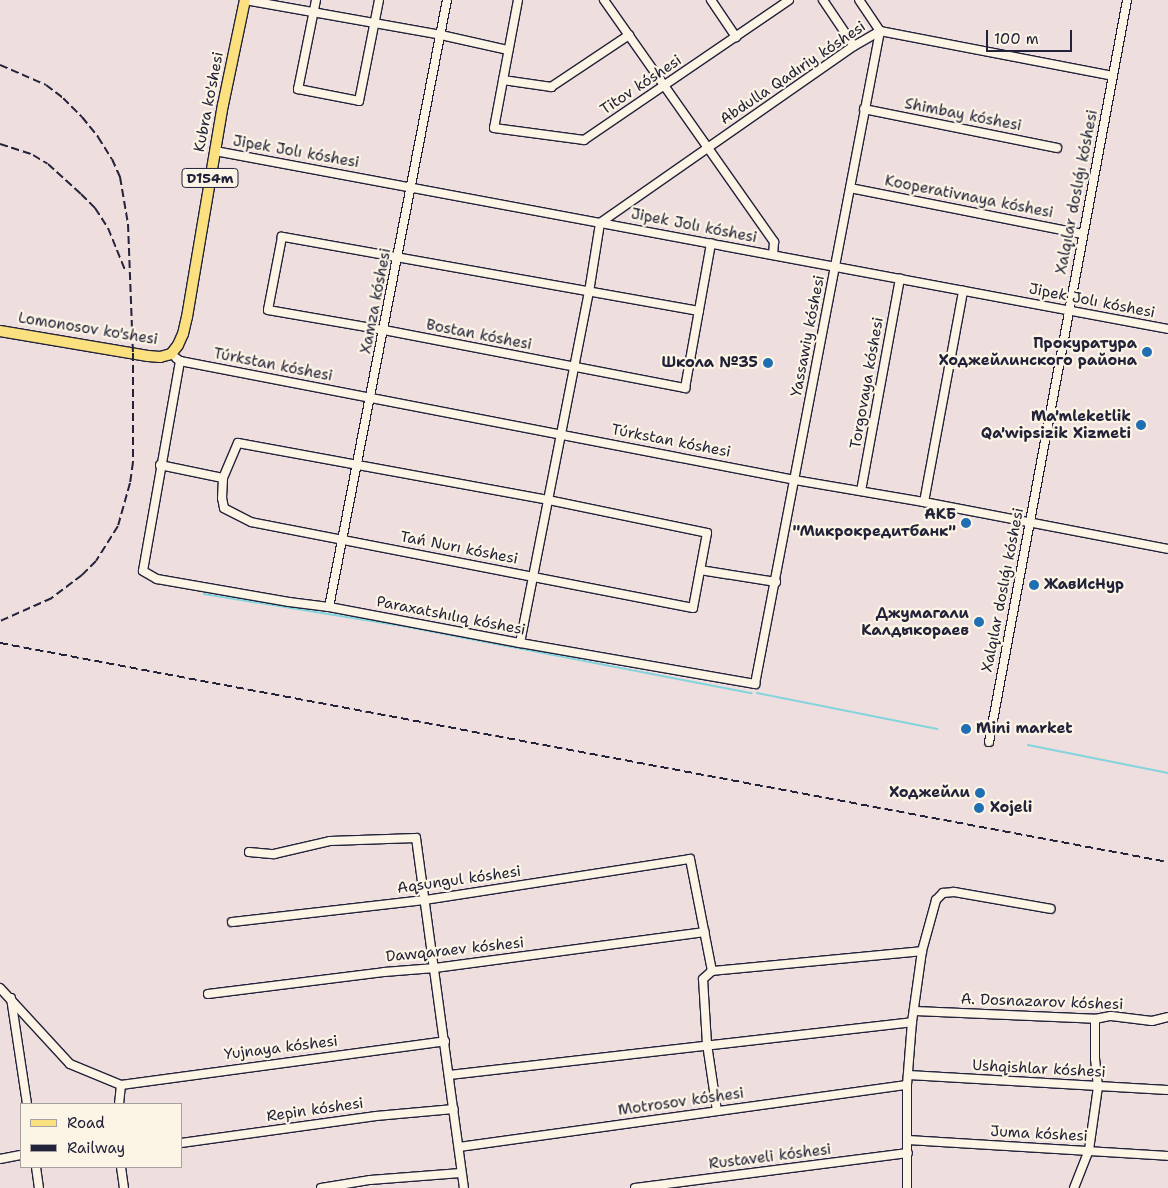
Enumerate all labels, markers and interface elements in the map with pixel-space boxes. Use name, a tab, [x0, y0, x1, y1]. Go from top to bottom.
street label: Abdulla Qadıriy kóshesi	[717, 18, 869, 128]
scale bar	[988, 20, 1074, 52]
text: 100 m	[994, 29, 1039, 49]
street label: Kubra ko'shesi	[190, 50, 228, 154]
street label: Titov kóshesi	[597, 51, 685, 119]
street label: Shimbay kóshesi	[903, 95, 1023, 135]
street label: Xalqılar doslıǵı kóshesi	[1052, 108, 1102, 276]
street label: Jipek Jolı kóshesi	[231, 132, 361, 172]
road number: D154m	[181, 167, 239, 190]
street label: Kooperativnaya kóshesi	[883, 172, 1055, 222]
street label: Jipek Jolı kóshesi	[629, 205, 759, 247]
street label: Xamza kóshesi	[357, 247, 395, 355]
street label: Yassawiy kóshesi	[787, 274, 829, 398]
street label: Jipek Jolı kóshesi	[1027, 280, 1157, 322]
street label: Lomonosov ko'shesi	[17, 309, 159, 349]
street label: Bostan kóshesi	[425, 316, 533, 354]
street label: Torgovaya kóshesi	[847, 316, 887, 450]
place label: Прокуратура Ходжейлинского района	[939, 334, 1137, 369]
street label: Túrkstan kóshesi	[212, 345, 334, 385]
marker: Прокуратура Ходжейлинского района	[1141, 346, 1153, 358]
place label: Школа №35	[661, 354, 758, 372]
marker: Школа №35	[762, 357, 774, 369]
place label: Ma'mleketlik Qa'wipsizik Xizmeti	[981, 407, 1131, 442]
marker: Ma'mleketlik Qa'wipsizik Xizmeti	[1135, 419, 1147, 431]
street label: Túrkstan kóshesi	[610, 421, 732, 461]
place label: АКБ "Микрокредитбанк"	[792, 505, 956, 540]
street label: Xalqılar doslıǵı kóshesi	[978, 506, 1028, 674]
marker: АКБ "Микрокредитбанк"	[960, 517, 972, 529]
street label: Tań Nurı kóshesi	[399, 528, 519, 568]
place label: ЖавИсНур	[1044, 576, 1124, 594]
marker: ЖавИсНур	[1028, 579, 1040, 591]
street label: Paraxatshılıq kóshesi	[375, 593, 527, 639]
place label: Джумагали Калдыкораев	[861, 604, 969, 639]
marker: Джумагали Калдыкораев	[973, 616, 985, 628]
place label: Mini market	[976, 720, 1073, 738]
marker: Mini market	[960, 723, 972, 735]
place label: Ходжейли	[889, 784, 970, 802]
marker: Ходжейли	[974, 787, 986, 799]
place label: Xojeli	[990, 799, 1032, 817]
marker: Xojeli	[972, 801, 986, 815]
street label: Aqsungul kóshesi	[396, 862, 522, 898]
street label: Dawqaraev kóshesi	[385, 934, 525, 966]
street label: A. Dosnazarov kóshesi	[960, 990, 1124, 1014]
street label: Yujnaya kóshesi	[223, 1032, 339, 1064]
street label: Ushqishlar kóshesi	[972, 1057, 1106, 1081]
street label: Motrosov kóshesi	[617, 1084, 745, 1120]
street label: Repin kóshesi	[265, 1094, 365, 1126]
legend	[20, 1103, 182, 1168]
text: Road	[67, 1113, 105, 1133]
street label: Juma kóshesi	[990, 1122, 1088, 1146]
text: Railway	[67, 1138, 125, 1158]
street label: Rustaveli kóshesi	[708, 1141, 832, 1173]

